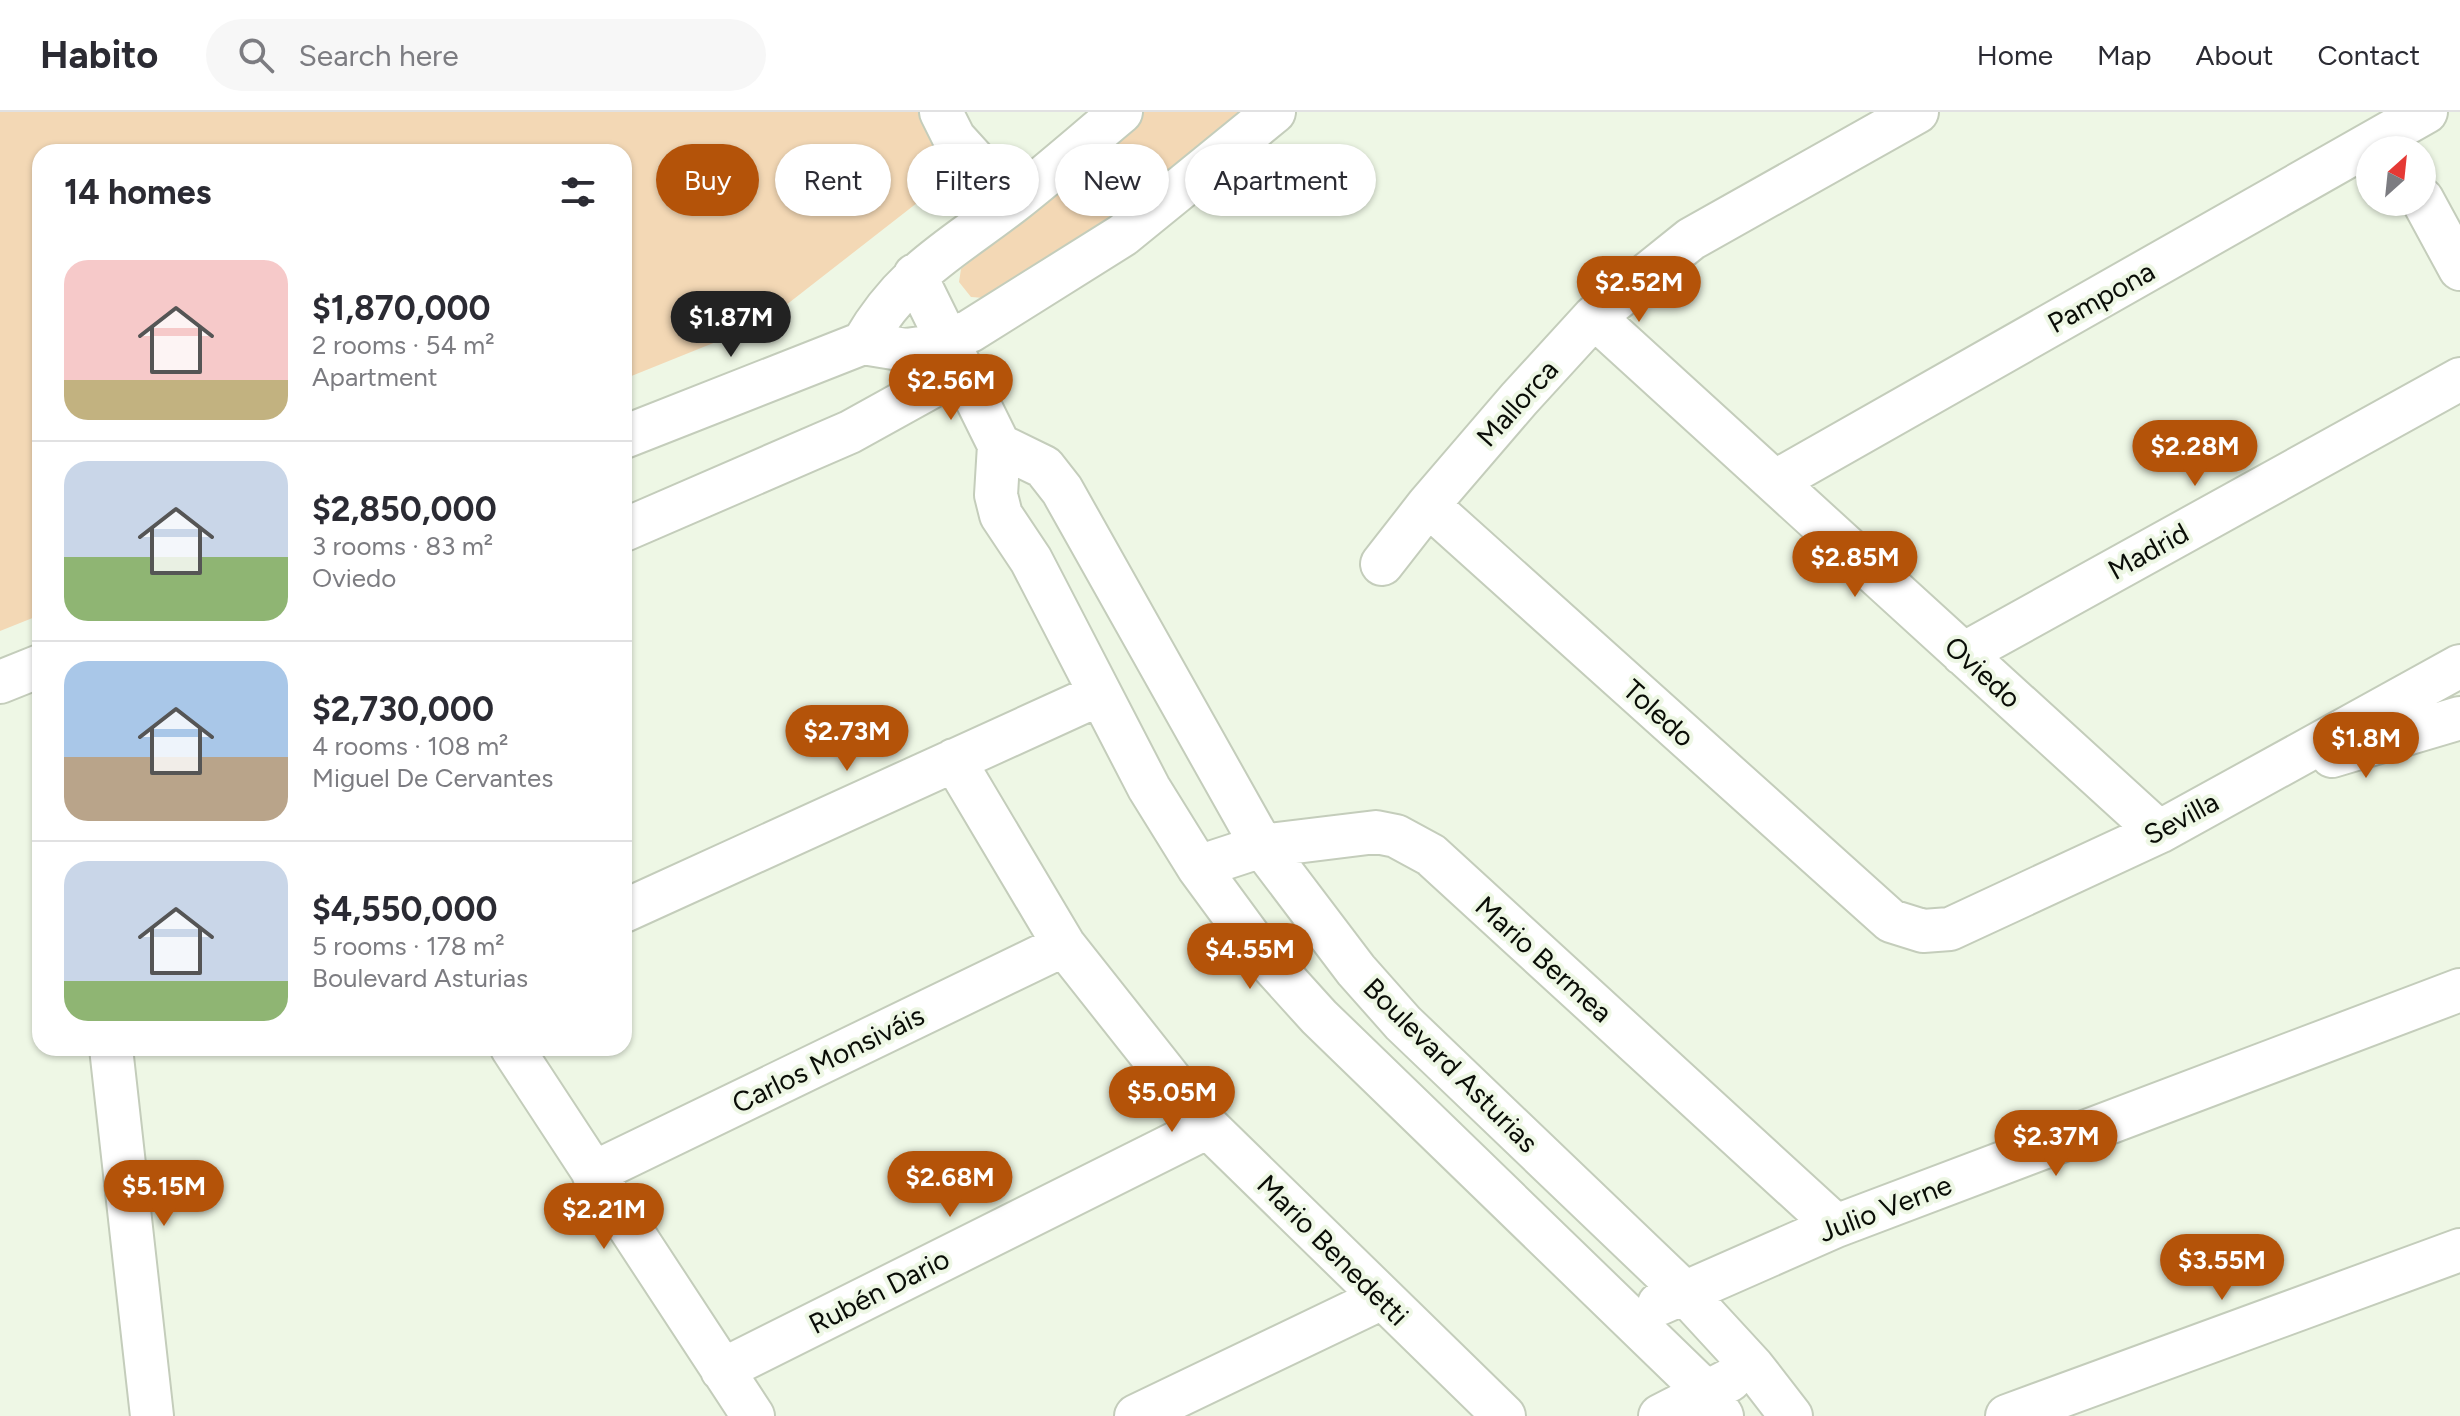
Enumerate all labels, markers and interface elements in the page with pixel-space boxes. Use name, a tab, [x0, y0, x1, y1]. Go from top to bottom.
search box	[206, 19, 766, 91]
text: Habito	[40, 32, 158, 78]
icon: search	[234, 33, 278, 77]
text: Search here	[298, 37, 459, 74]
text: Home	[1977, 38, 2053, 72]
text: Map	[2097, 38, 2152, 72]
text: About	[2196, 38, 2273, 72]
text: Contact	[2317, 38, 2420, 72]
north arrow	[2356, 136, 2436, 216]
map controls	[2356, 136, 2436, 216]
chip: Buy	[656, 144, 759, 216]
chip: Rent	[775, 144, 891, 216]
chip: Filters	[907, 144, 1039, 216]
chip: New	[1055, 144, 1169, 216]
chip: Apartment	[1185, 144, 1376, 216]
icon: filters	[556, 170, 600, 214]
text: 14 homes	[64, 172, 211, 213]
street label: Pampona	[2042, 254, 2160, 340]
pin: $2.52M	[1574, 256, 1704, 324]
text: $2.52M	[1595, 266, 1683, 298]
text: $1,870,000	[312, 288, 491, 329]
pin: $1.87M	[666, 291, 796, 359]
icon: home	[128, 292, 224, 388]
text: $1.87M	[689, 301, 773, 333]
text: 2 rooms · 54 m²	[312, 329, 495, 361]
street label: Mallorca	[1469, 352, 1565, 454]
pin: $2.56M	[886, 354, 1016, 422]
text: Apartment	[312, 361, 438, 393]
text: $2.56M	[907, 364, 995, 396]
pin: $2.28M	[2130, 420, 2260, 488]
text: $2.28M	[2150, 430, 2240, 462]
text: $2,850,000	[312, 489, 497, 530]
icon: home	[128, 493, 224, 589]
street label: Madrid	[2102, 515, 2194, 587]
text: 3 rooms · 83 m²	[312, 530, 493, 562]
pin: $2.85M	[1790, 531, 1920, 599]
text: $2.85M	[1810, 541, 1900, 573]
text: Oviedo	[312, 562, 396, 594]
street label: Oviedo	[1938, 629, 2028, 715]
street label: Toledo	[1616, 672, 1702, 754]
text: $2,730,000	[312, 689, 494, 730]
icon: home	[128, 693, 224, 789]
pin: $2.73M	[782, 705, 912, 773]
pin: $1.8M	[2310, 712, 2422, 780]
text: $2.73M	[803, 715, 891, 747]
text: $1.8M	[2331, 722, 2401, 754]
text: 4 rooms · 108 m²	[312, 730, 509, 762]
text: Miguel De Cervantes	[312, 762, 553, 794]
street label: Sevilla	[2138, 784, 2224, 852]
text: $4,550,000	[312, 889, 497, 930]
street label: Mario Bermea	[1469, 889, 1619, 1029]
icon: home	[128, 893, 224, 989]
pin: $4.55M	[1185, 923, 1315, 991]
text: 5 rooms · 178 m²	[312, 930, 505, 962]
text: $4.55M	[1205, 933, 1295, 965]
text: Boulevard Asturias	[312, 962, 528, 994]
street label: Boulevard Asturias	[1357, 971, 1545, 1159]
street label: Carlos Monsiváis	[726, 998, 930, 1120]
pin: $5.05M	[1107, 1066, 1237, 1134]
text: $5.05M	[1127, 1076, 1217, 1108]
pin: $2.37M	[1991, 1110, 2121, 1178]
text: $2.37M	[2012, 1120, 2100, 1152]
pin: $2.68M	[885, 1151, 1015, 1219]
pin: $5.15M	[99, 1160, 229, 1228]
text: $2.68M	[905, 1161, 995, 1193]
street label: Mario Benedetti	[1250, 1167, 1416, 1333]
street label: Julio Verne	[1814, 1167, 1956, 1249]
text: $5.15M	[122, 1170, 206, 1202]
pin: $2.21M	[539, 1183, 669, 1251]
text: $2.21M	[562, 1193, 646, 1225]
pin: $3.55M	[2157, 1234, 2287, 1302]
street label: Rubén Dario	[803, 1241, 955, 1341]
text: $3.55M	[2178, 1244, 2266, 1276]

